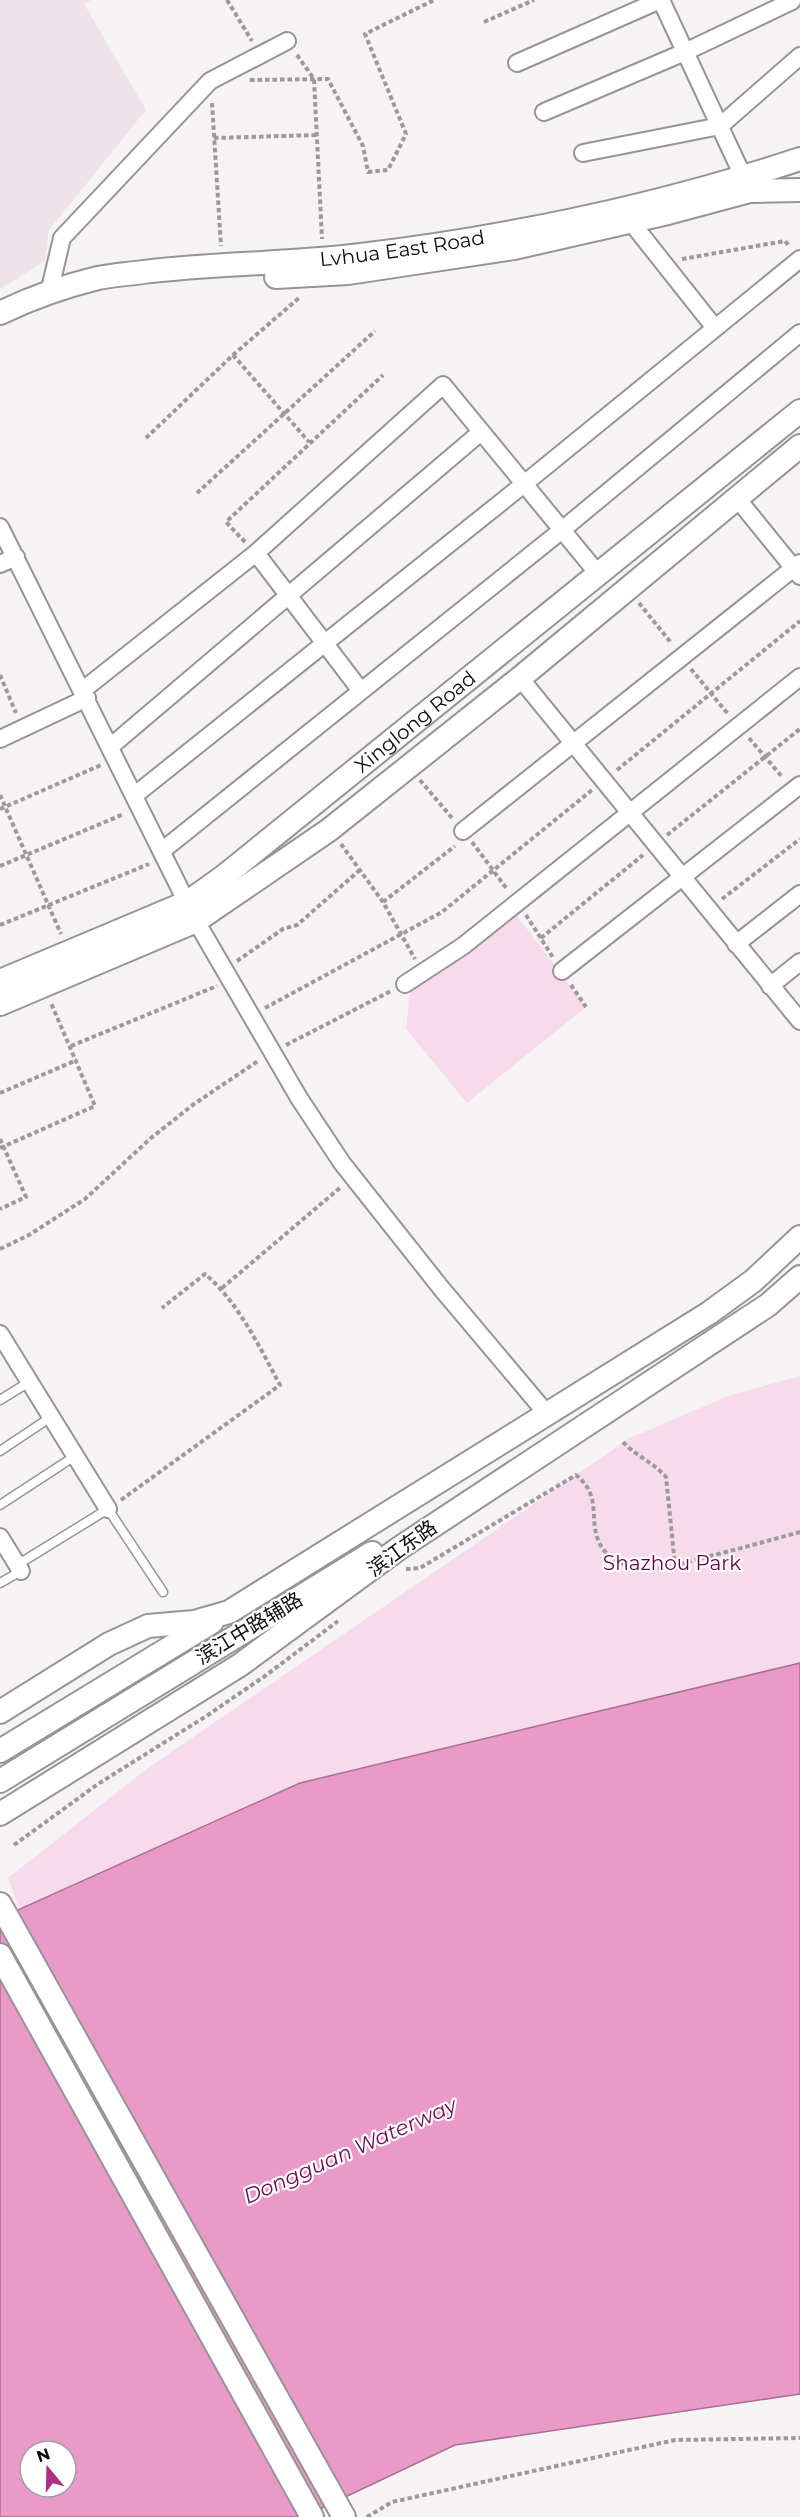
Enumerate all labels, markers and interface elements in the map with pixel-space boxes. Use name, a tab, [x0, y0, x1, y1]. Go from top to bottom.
street label: Lvhua East Road	[319, 225, 487, 271]
street label: Xinglong Road	[350, 666, 481, 778]
street label: 滨江东路	[363, 1515, 441, 1581]
park label: Shazhou Park	[603, 1551, 741, 1575]
street label: 滨江中路辅路	[191, 1587, 307, 1669]
water label: Dongguan Waterway	[239, 2092, 462, 2209]
north arrow	[18, 2439, 78, 2499]
text: N	[34, 2444, 52, 2466]

